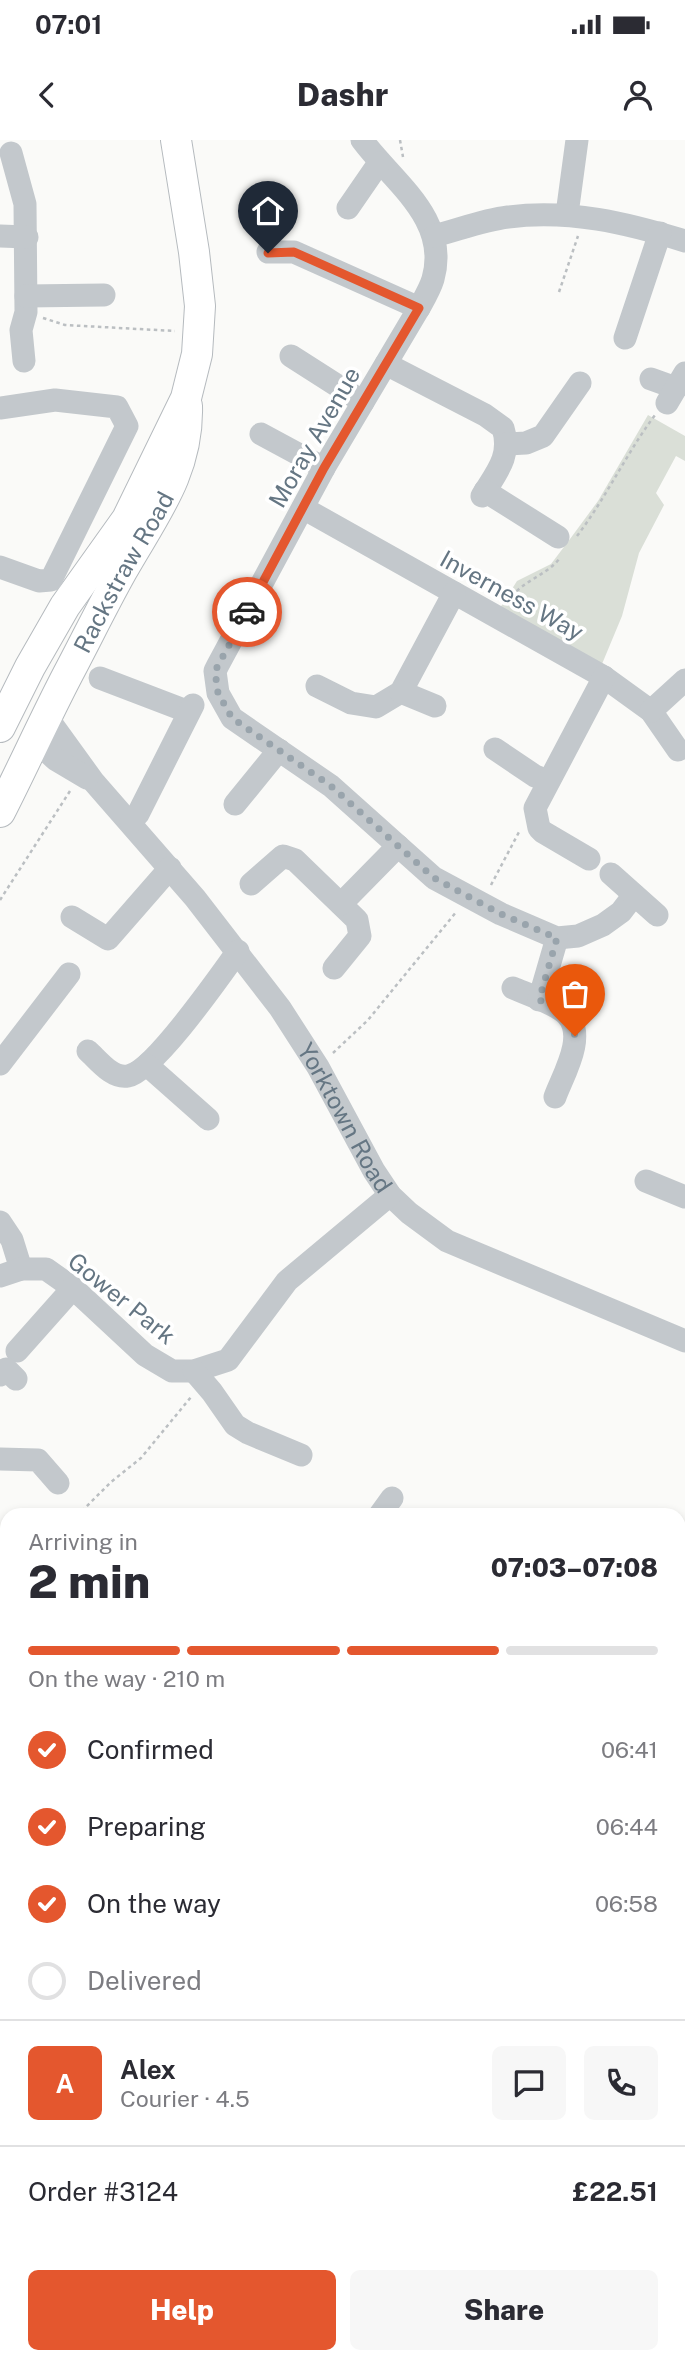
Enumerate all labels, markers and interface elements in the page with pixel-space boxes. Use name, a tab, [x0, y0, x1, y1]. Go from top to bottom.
text: 07:01	[35, 9, 103, 40]
icon: back	[28, 76, 66, 114]
text: Dashr	[297, 76, 388, 113]
icon: person	[619, 76, 657, 114]
pin	[238, 181, 298, 253]
icon: home	[249, 192, 287, 230]
street label: Moray Avenue	[263, 362, 365, 512]
street label: Rackstraw Road	[68, 487, 179, 657]
street label: Inverness Way	[435, 544, 589, 646]
courier	[212, 577, 282, 647]
icon: car	[228, 593, 266, 631]
pin	[545, 964, 605, 1036]
icon: bag	[556, 975, 594, 1013]
street label: Yorktown Road	[292, 1037, 398, 1198]
street label: Gower Park	[63, 1246, 181, 1350]
text: Arriving in	[28, 1528, 138, 1555]
text: 07:03–07:08	[491, 1552, 658, 1583]
text: 2 min	[28, 1554, 150, 1608]
text: On the way · 210 m	[28, 1665, 225, 1692]
icon: check	[28, 1731, 66, 1769]
text: Confirmed	[87, 1734, 214, 1765]
text: 06:41	[601, 1736, 658, 1763]
icon: check	[28, 1808, 66, 1846]
text: Preparing	[87, 1811, 206, 1842]
text: 06:44	[596, 1813, 658, 1840]
icon: check	[28, 1885, 66, 1923]
text: On the way	[87, 1888, 221, 1919]
text: 06:58	[595, 1890, 658, 1917]
text: Delivered	[87, 1965, 202, 1996]
button: chat	[492, 2046, 566, 2120]
button: phone	[584, 2046, 658, 2120]
text: Alex	[120, 2054, 176, 2085]
text: A	[56, 2068, 74, 2099]
text: Courier · 4.5	[120, 2085, 250, 2112]
text: Order #3124	[28, 2176, 178, 2207]
text: £22.51	[572, 2176, 658, 2207]
button: Help	[28, 2270, 336, 2350]
button: Share	[350, 2270, 658, 2350]

